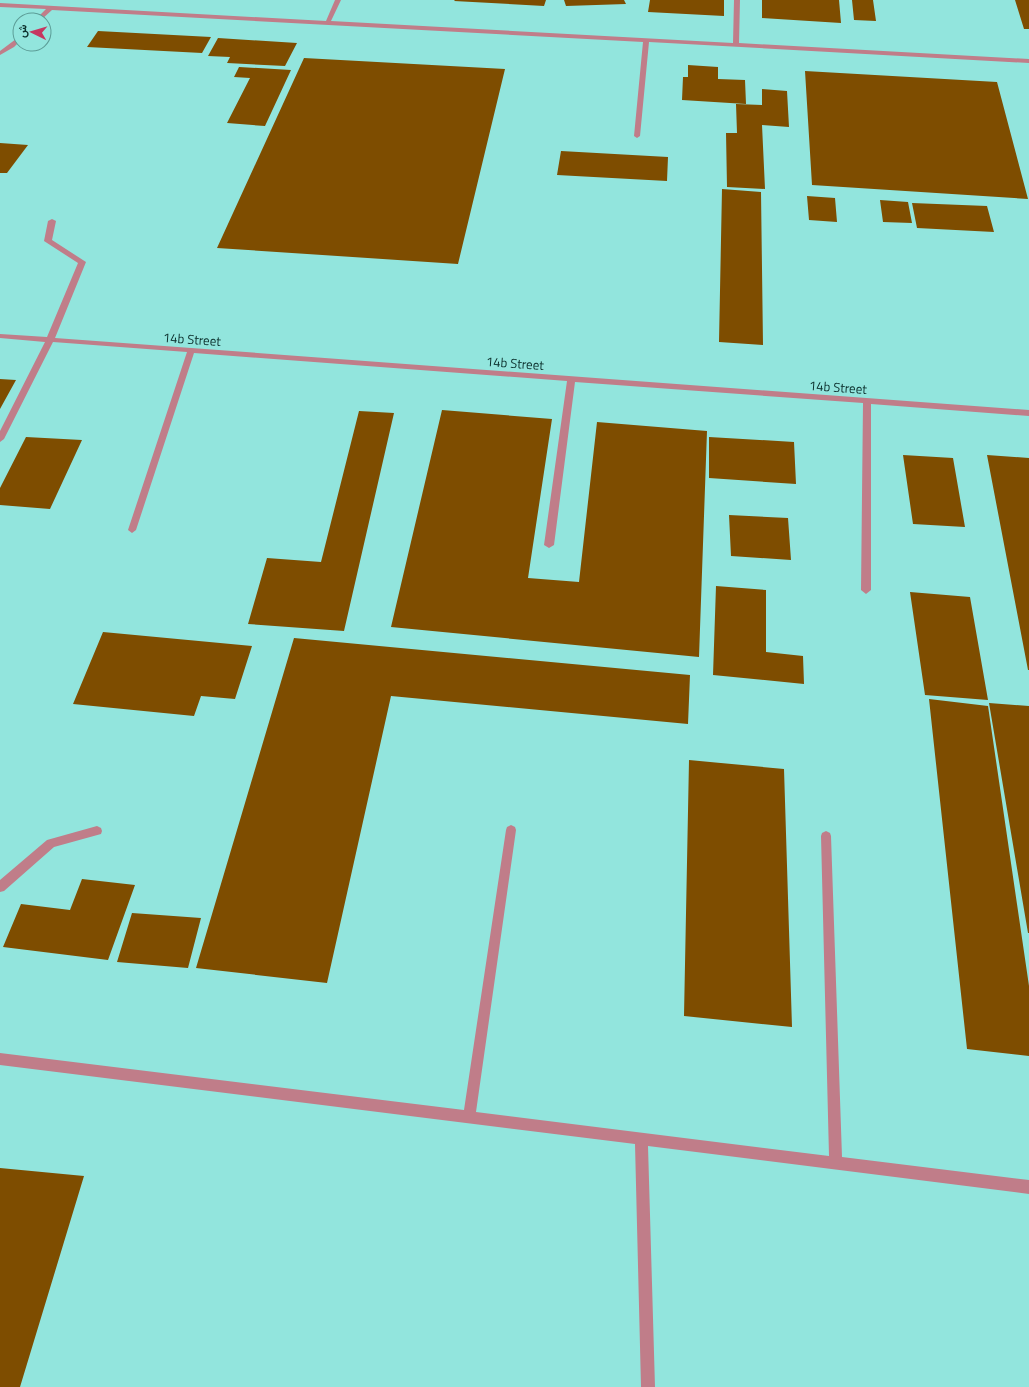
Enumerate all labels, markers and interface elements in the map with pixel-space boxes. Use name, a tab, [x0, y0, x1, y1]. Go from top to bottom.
north arrow	[12, 12, 52, 52]
text: ش	[13, 24, 31, 38]
street label: 14b Street	[162, 327, 222, 351]
street label: 14b Street	[485, 351, 545, 375]
street label: 14b Street	[808, 375, 868, 399]

